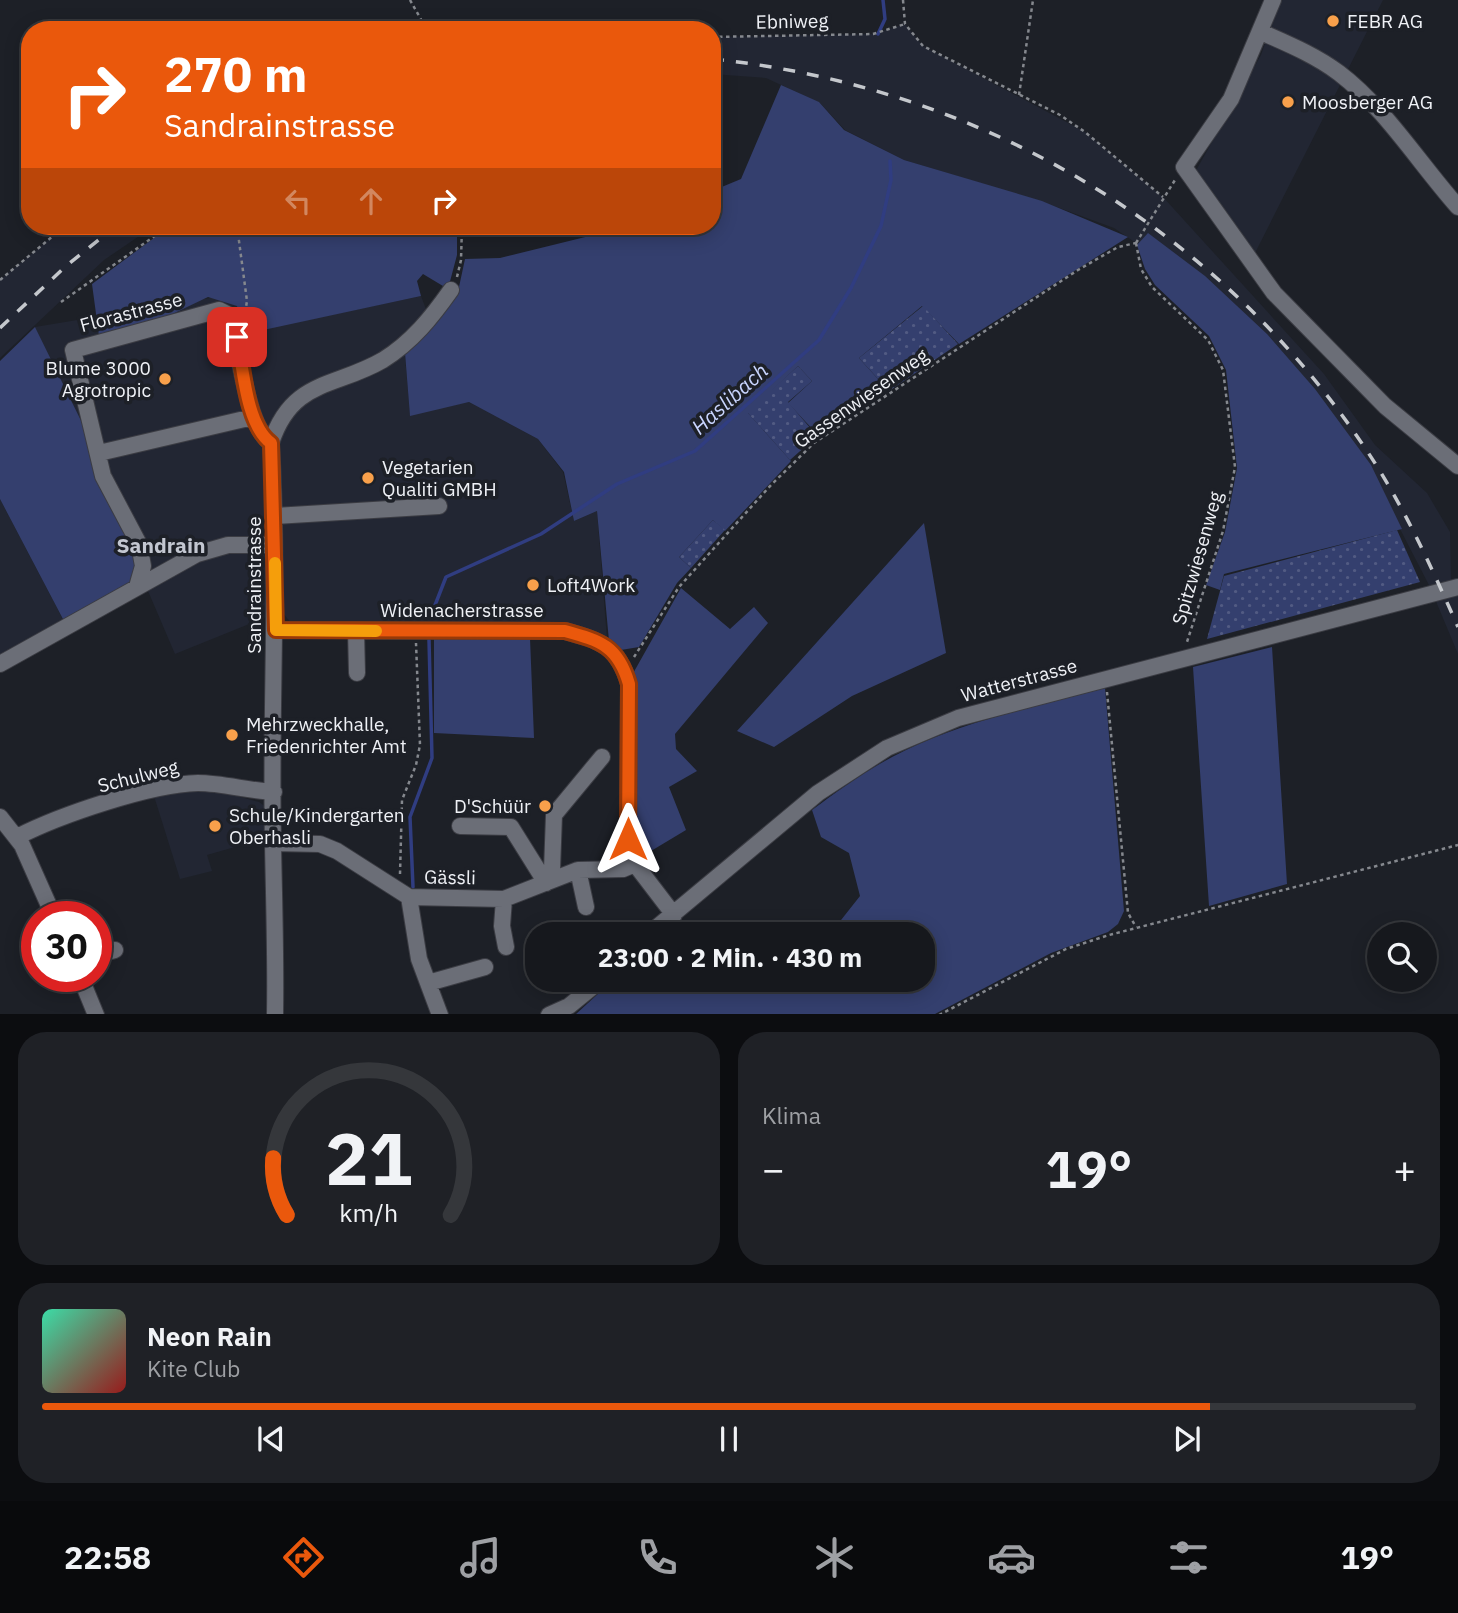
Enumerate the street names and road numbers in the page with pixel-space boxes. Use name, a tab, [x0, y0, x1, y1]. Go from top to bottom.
street label: Ebniweg	[755, 8, 829, 34]
street label: Florastrasse	[77, 287, 185, 337]
street label: Gassenwiesenweg	[789, 343, 933, 453]
street label: Spitzwiesenweg	[1167, 489, 1227, 627]
street label: Sandrainstrasse	[242, 516, 266, 654]
street label: Widenacherstrasse	[380, 598, 544, 622]
street label: Watterstrasse	[958, 653, 1080, 707]
street label: Schulweg	[95, 754, 181, 798]
street label: Gässli	[424, 865, 476, 889]

